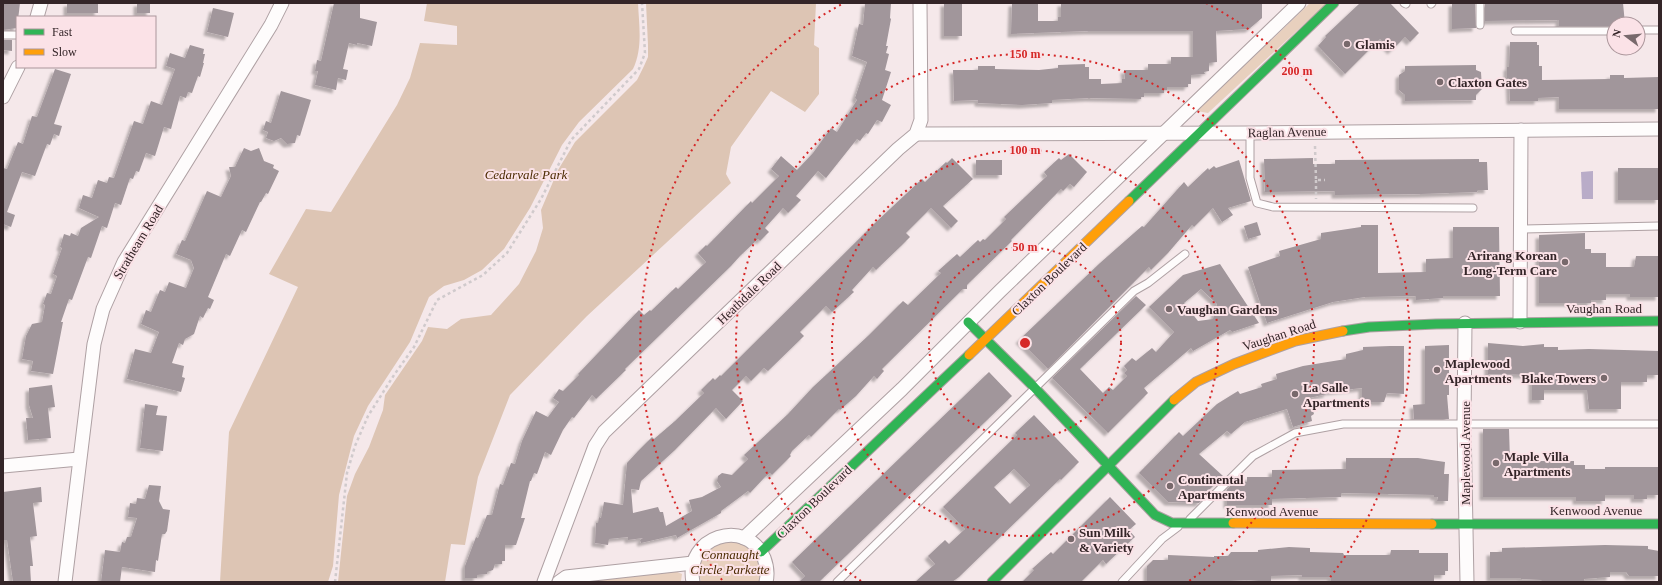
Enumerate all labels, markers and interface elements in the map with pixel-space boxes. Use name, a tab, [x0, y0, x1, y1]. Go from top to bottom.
legend	[16, 16, 156, 68]
north arrow	[1606, 16, 1646, 56]
text: Fast	[52, 25, 73, 39]
text: N	[1610, 28, 1623, 39]
place label: Glamis	[1355, 37, 1395, 52]
marker: Glamis	[1342, 39, 1352, 49]
text: Slow	[52, 45, 77, 59]
text: 150 m	[1010, 47, 1041, 61]
text: 200 m	[1282, 64, 1313, 78]
place label: Claxton Gates	[1448, 75, 1527, 90]
marker: Claxton Gates	[1435, 77, 1445, 87]
street label: Raglan Avenue	[1247, 124, 1327, 140]
text: 100 m	[1010, 143, 1041, 157]
park label: Cedarvale Park	[485, 167, 568, 182]
street label: Strathearn Road	[110, 202, 166, 282]
street label: Claxton Boulevard	[1008, 239, 1090, 319]
text: 50 m	[1013, 240, 1038, 254]
place label: Arirang Korean Long-Term Care	[1463, 248, 1558, 278]
marker: Arirang Korean Long-Term Care	[1560, 257, 1570, 267]
street label: Heathdale Road	[714, 258, 785, 327]
street label: Vaughan Road	[1566, 301, 1643, 316]
place label: Vaughan Gardens	[1177, 302, 1277, 317]
marker: Vaughan Gardens	[1164, 304, 1174, 314]
street label: Vaughan Road	[1240, 316, 1318, 354]
centre of rings	[1018, 336, 1032, 350]
place label: Maplewood Apartments	[1445, 356, 1511, 386]
marker: Maplewood Apartments	[1432, 365, 1442, 375]
place label: Blake Towers	[1521, 371, 1596, 386]
marker: Blake Towers	[1599, 373, 1609, 383]
place label: La Salle Apartments	[1303, 380, 1369, 410]
marker: La Salle Apartments	[1290, 389, 1300, 399]
street label: Maplewood Avenue	[1458, 401, 1473, 505]
place label: Maple Villa Apartments	[1504, 449, 1570, 479]
marker: Maple Villa Apartments	[1491, 458, 1501, 468]
street label: Claxton Boulevard	[773, 462, 855, 542]
place label: Continental Apartments	[1178, 472, 1244, 502]
marker: Continental Apartments	[1165, 481, 1175, 491]
street label: Kenwood Avenue	[1550, 503, 1642, 518]
street label: Kenwood Avenue	[1226, 504, 1318, 519]
place label: Sun Milk & Variety	[1079, 525, 1134, 555]
marker: Sun Milk & Variety	[1066, 534, 1076, 544]
park label: Connaught Circle Parkette	[690, 547, 770, 577]

